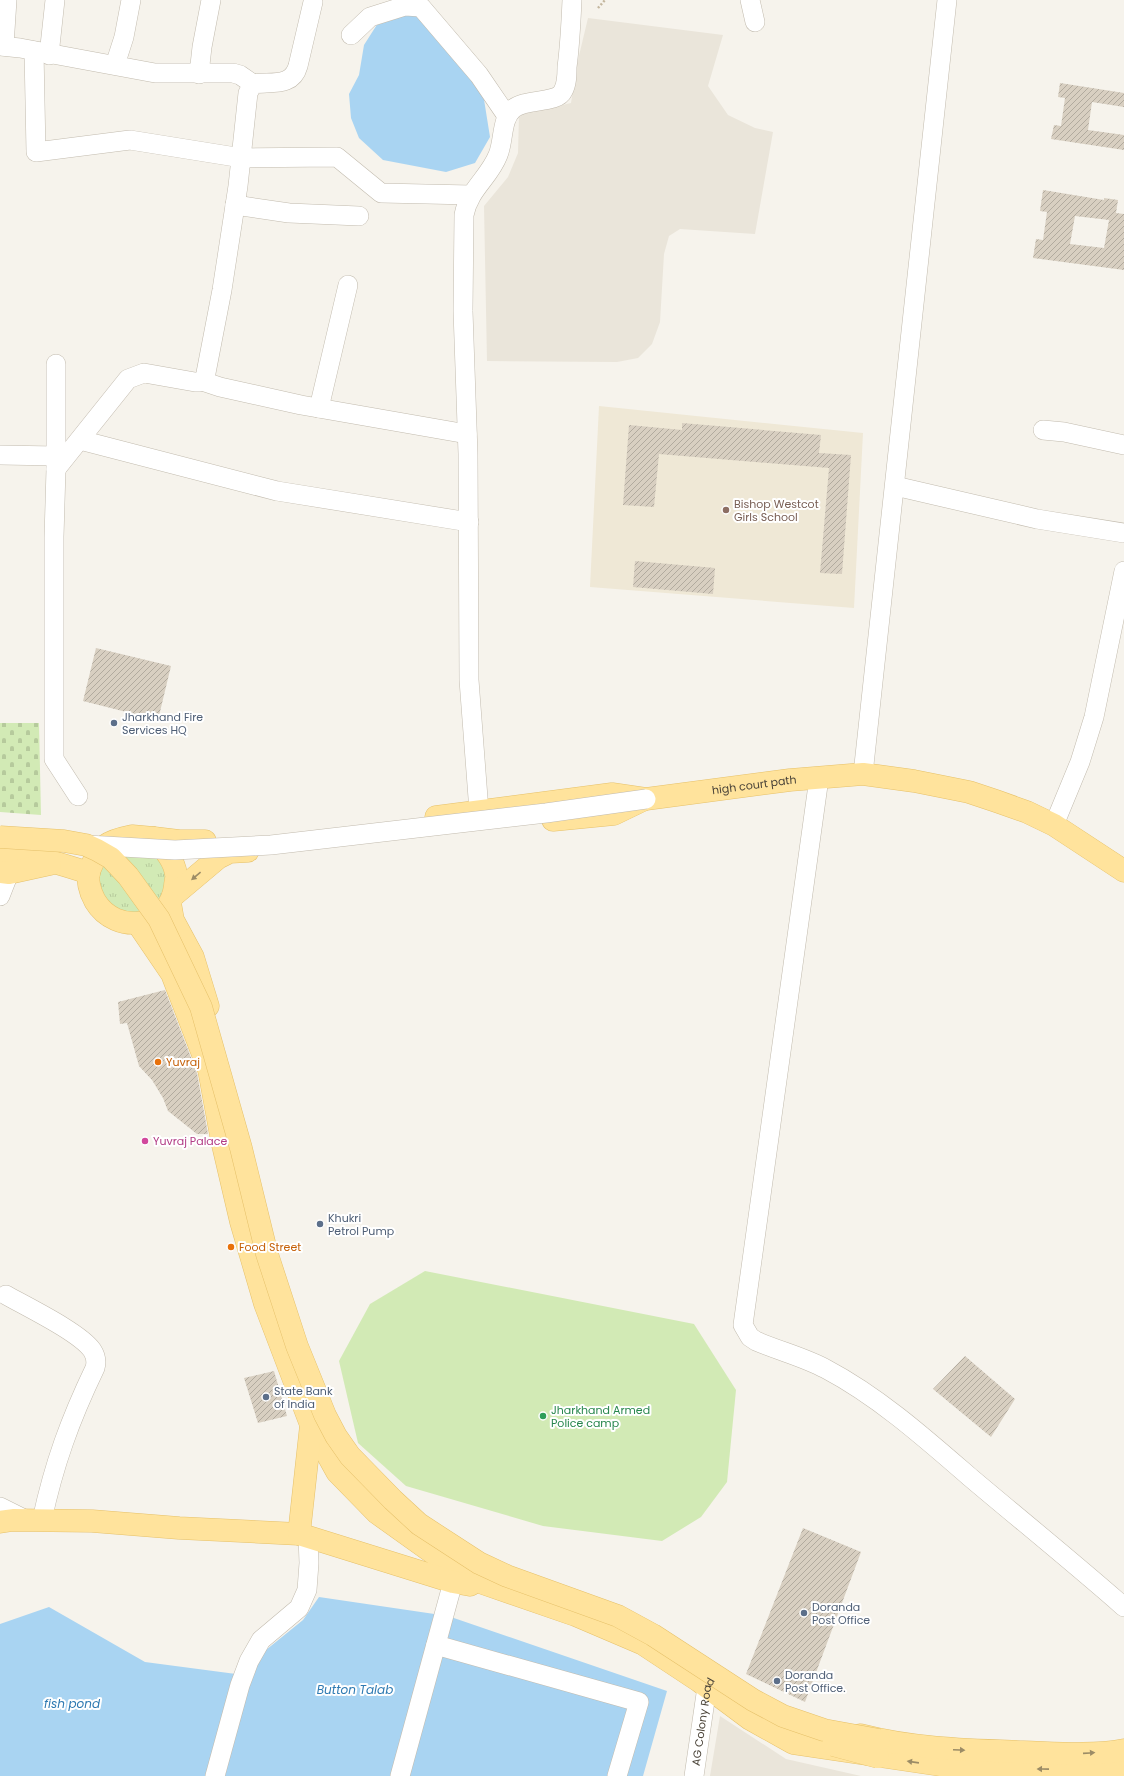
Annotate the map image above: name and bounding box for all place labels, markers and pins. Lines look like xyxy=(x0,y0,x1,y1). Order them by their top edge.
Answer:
place label: Bishop Westcot Girls School xyxy=(734,496,819,525)
marker: Bishop Westcot Girls School xyxy=(721,505,731,515)
place label: Jharkhand Fire Services HQ xyxy=(122,709,203,738)
marker: Jharkhand Fire Services HQ xyxy=(109,718,119,728)
place label: Yuvraj xyxy=(166,1054,200,1070)
marker: Yuvraj xyxy=(153,1057,163,1067)
place label: Yuvraj Palace xyxy=(153,1133,227,1149)
marker: Yuvraj Palace xyxy=(140,1136,150,1146)
place label: Khukri Petrol Pump xyxy=(328,1210,394,1239)
marker: Khukri Petrol Pump xyxy=(315,1219,325,1229)
place label: Food Street xyxy=(239,1239,301,1255)
marker: Food Street xyxy=(226,1242,236,1252)
place label: State Bank of India xyxy=(274,1383,333,1412)
marker: State Bank of India xyxy=(261,1392,271,1402)
place label: Jharkhand Armed Police camp xyxy=(551,1402,650,1431)
marker: Jharkhand Armed Police camp xyxy=(538,1411,548,1421)
place label: Doranda Post Office xyxy=(812,1599,870,1628)
marker: Doranda Post Office xyxy=(799,1608,809,1618)
place label: Doranda Post Office. xyxy=(785,1667,846,1696)
marker: Doranda Post Office. xyxy=(772,1676,782,1686)

